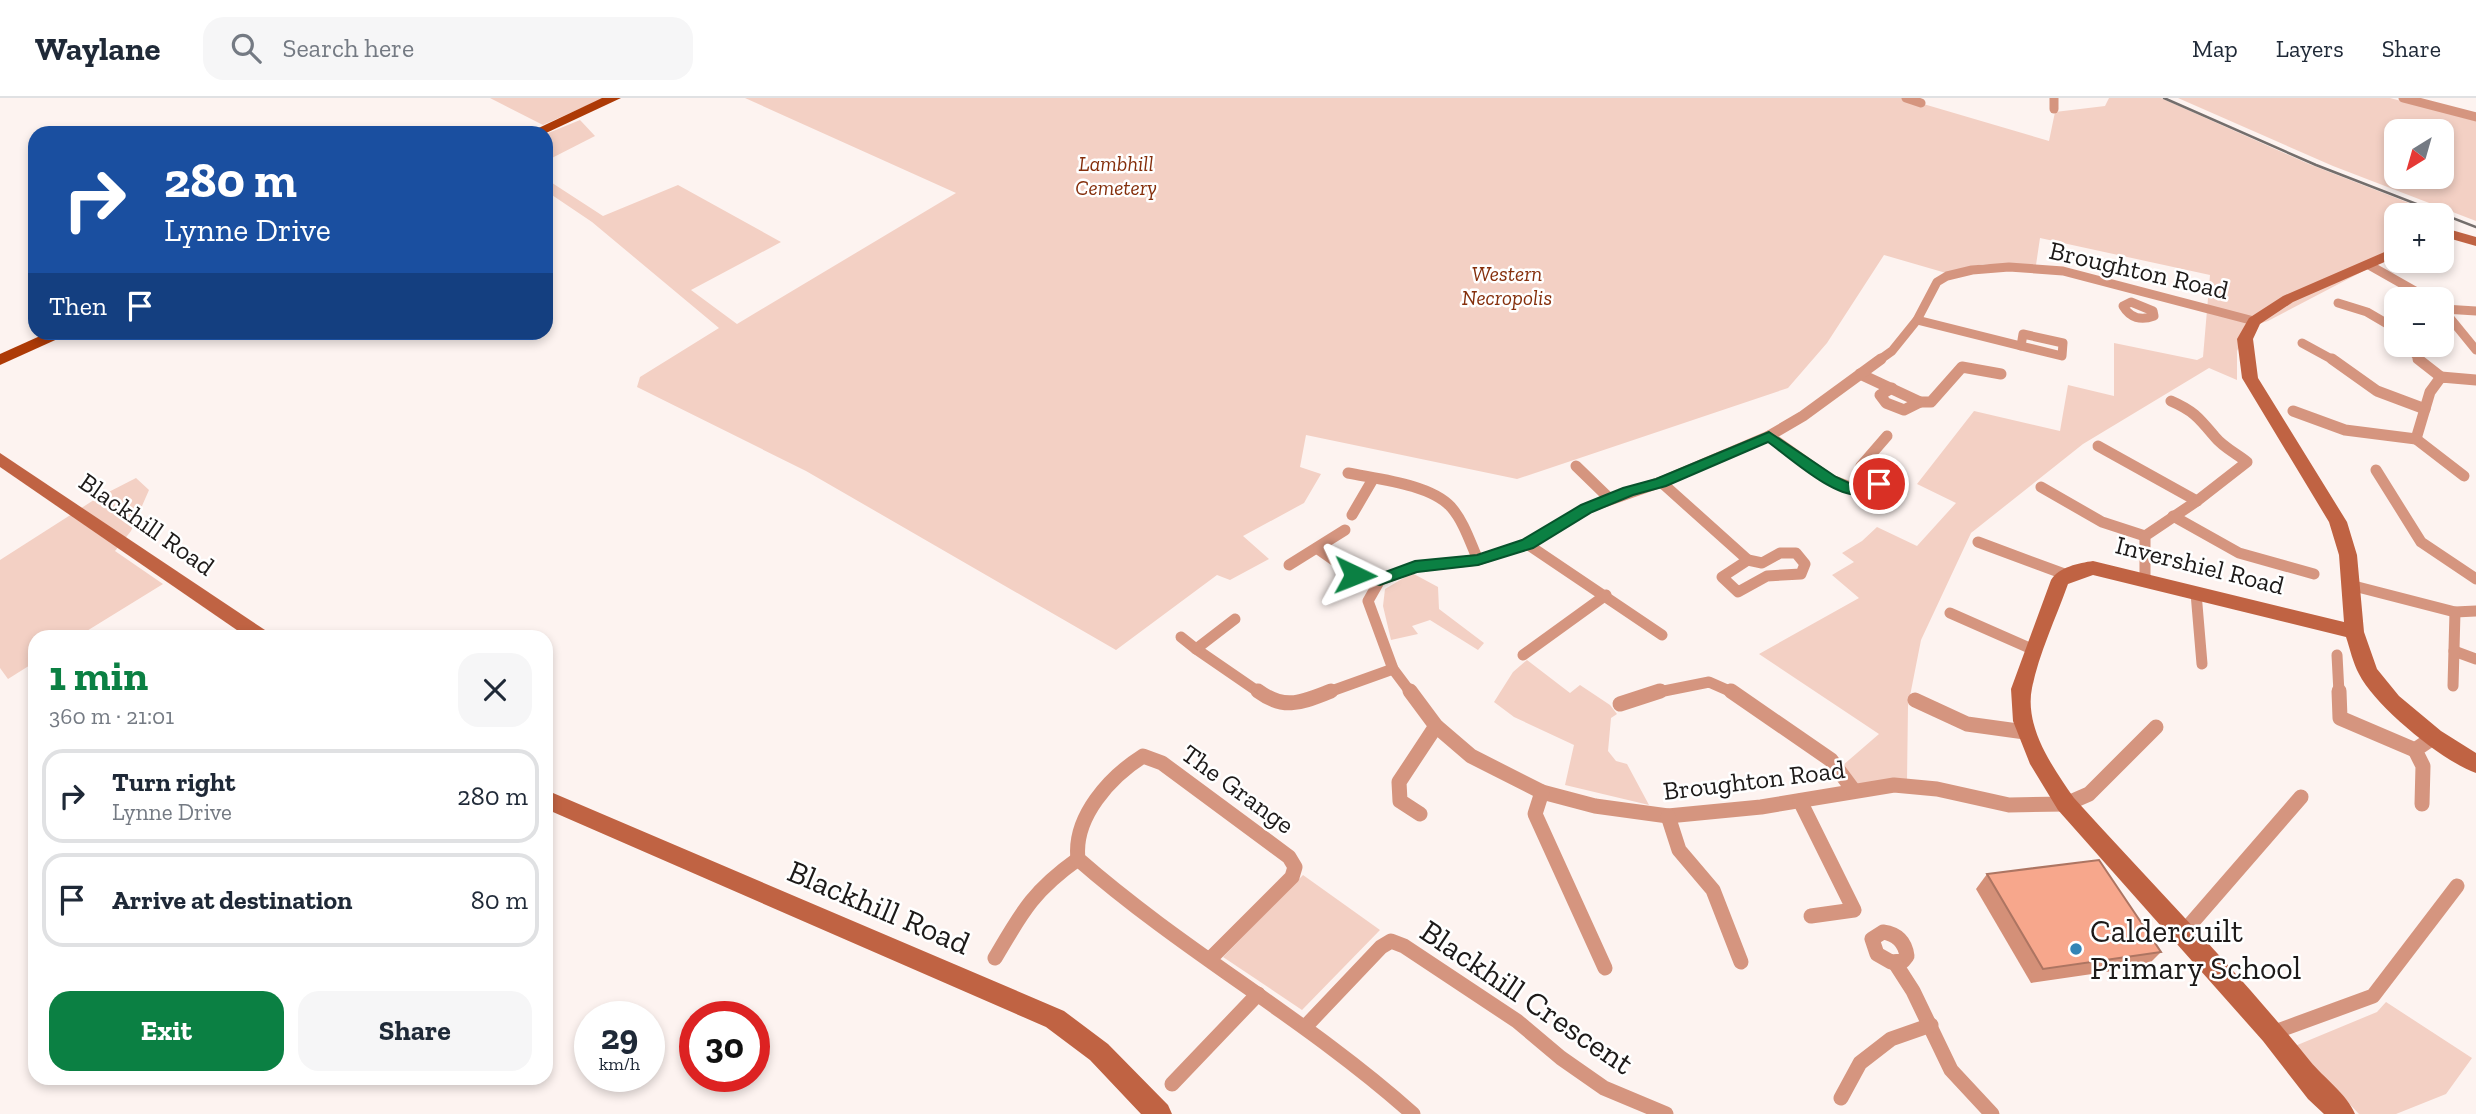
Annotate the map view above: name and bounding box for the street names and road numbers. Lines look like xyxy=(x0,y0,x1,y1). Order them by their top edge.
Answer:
street label: Broughton Road xyxy=(2046,234,2232,306)
street label: Blackhill Road xyxy=(73,466,221,582)
street label: Invershiel Road xyxy=(2112,529,2288,601)
street label: The Grange xyxy=(1175,737,1301,841)
street label: Broughton Road xyxy=(1661,753,1847,807)
street label: Blackhill Road xyxy=(782,852,976,963)
street label: Blackhill Crescent xyxy=(1413,912,1641,1082)

